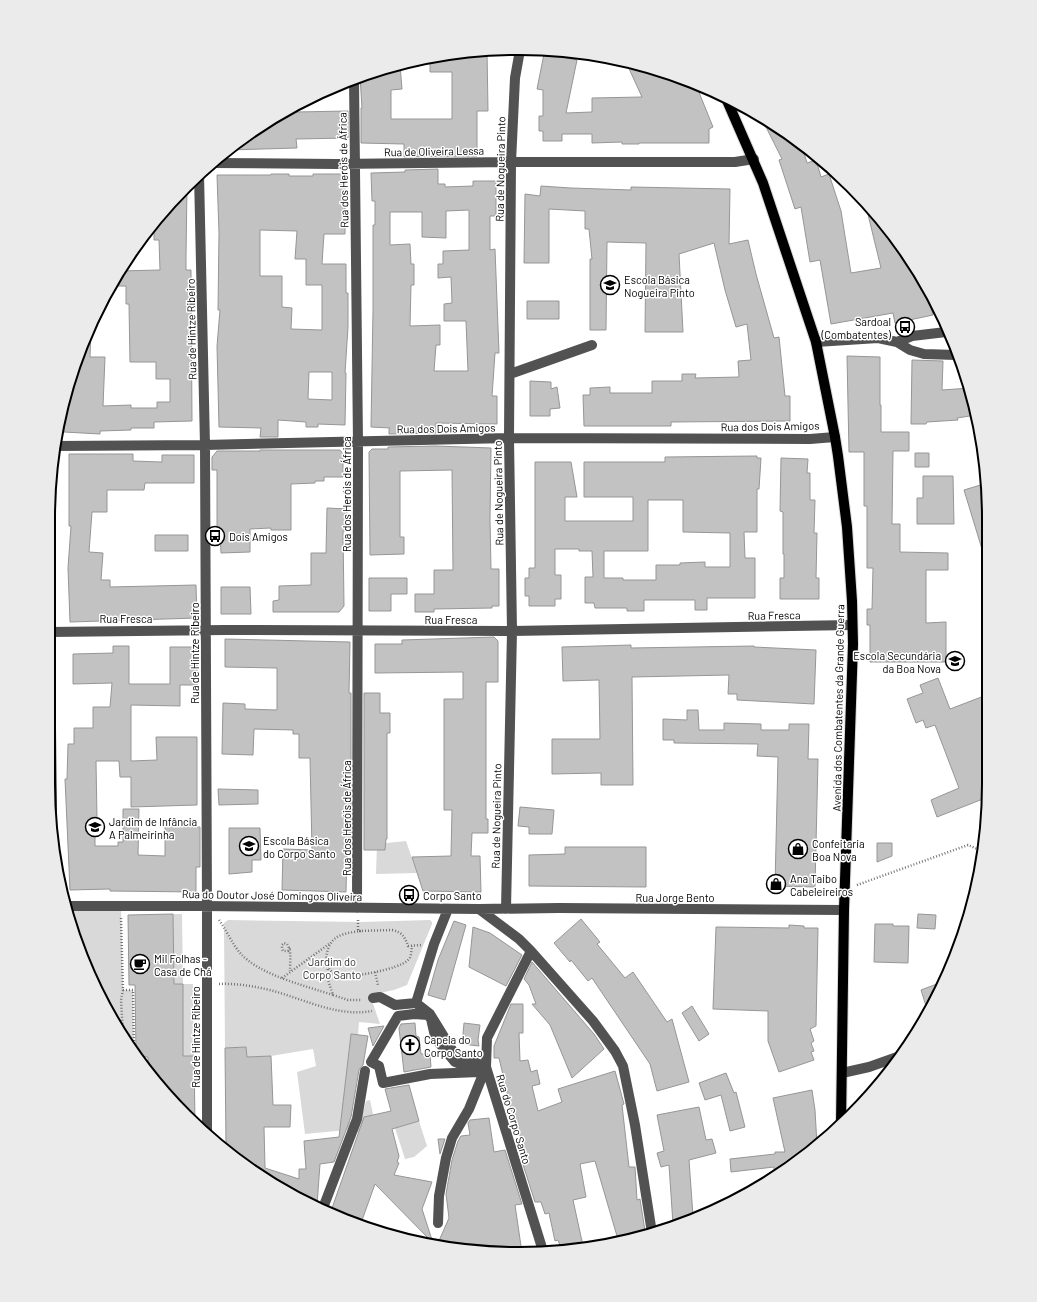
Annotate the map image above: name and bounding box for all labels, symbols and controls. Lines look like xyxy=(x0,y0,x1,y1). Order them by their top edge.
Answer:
street label: Rua dos Heróis de África xyxy=(335,112,351,228)
street label: Rua de Nogueira Pinto xyxy=(493,116,507,222)
street label: Rua de Oliveira Lessa xyxy=(384,144,484,158)
place label: Escola Básica Nogueira Pinto xyxy=(624,273,695,299)
school or university icon: Escola Básica Nogueira Pinto xyxy=(599,274,621,296)
street label: Rua de Hintze Ribeiro xyxy=(184,278,198,380)
place label: Sardoal (Combatentes) xyxy=(820,315,891,341)
bus stop icon: Sardoal (Combatentes) xyxy=(894,316,916,338)
street label: Rua dos Dois Amigos xyxy=(721,419,819,433)
street label: Rua dos Dois Amigos xyxy=(397,421,495,435)
street label: Rua dos Heróis de África xyxy=(340,436,353,552)
street label: Rua de Nogueira Pinto xyxy=(491,440,505,546)
bus stop icon: Dois Amigos xyxy=(204,525,226,547)
place label: Dois Amigos xyxy=(229,530,288,543)
street label: Rua de Hintze Ribeiro xyxy=(188,602,201,704)
street label: Avenida dos Combatentes da Grande Guerra xyxy=(830,604,846,812)
street label: Rua Fresca xyxy=(747,608,801,622)
street label: Rua Fresca xyxy=(100,612,152,625)
street label: Rua Fresca xyxy=(425,613,477,626)
place label: Escola Secundária da Boa Nova xyxy=(853,649,941,675)
school or university icon: Escola Secundária da Boa Nova xyxy=(944,650,966,672)
street label: Rua dos Heróis de África xyxy=(340,760,353,876)
street label: Rua de Nogueira Pinto xyxy=(489,763,503,869)
place label: Jardim de Infância A Palmeirinha xyxy=(109,815,197,841)
school or university icon: Jardim de Infância A Palmeirinha xyxy=(84,816,106,838)
place label: Escola Básica do Corpo Santo xyxy=(263,834,336,860)
school or university icon: Escola Básica do Corpo Santo xyxy=(238,835,260,857)
place label: Confeitaria Boa Nova xyxy=(812,837,865,863)
shop icon: Confeitaria Boa Nova xyxy=(787,838,809,860)
place label: Ana Taibo Cabeleireiros xyxy=(790,872,853,898)
shop icon: Ana Taibo Cabeleireiros xyxy=(765,873,787,895)
bus stop icon: Corpo Santo xyxy=(398,884,420,906)
street label: Rua do Doutor José Domingos Oliveira xyxy=(182,887,362,903)
place label: Corpo Santo xyxy=(423,889,482,902)
street label: Rua Jorge Bento xyxy=(635,891,715,904)
place label: Mil Folhas - Casa de Chá xyxy=(154,952,212,978)
cafe icon: Mil Folhas - Casa de Chá xyxy=(129,953,151,975)
park label: Jardim do Corpo Santo xyxy=(303,955,361,981)
street label: Rua de Hintze Ribeiro xyxy=(189,986,202,1088)
place label: Capela do Corpo Santo xyxy=(424,1033,483,1059)
church icon: Capela do Corpo Santo xyxy=(399,1034,421,1056)
street label: Rua do Corpo Santo xyxy=(494,1072,534,1166)

